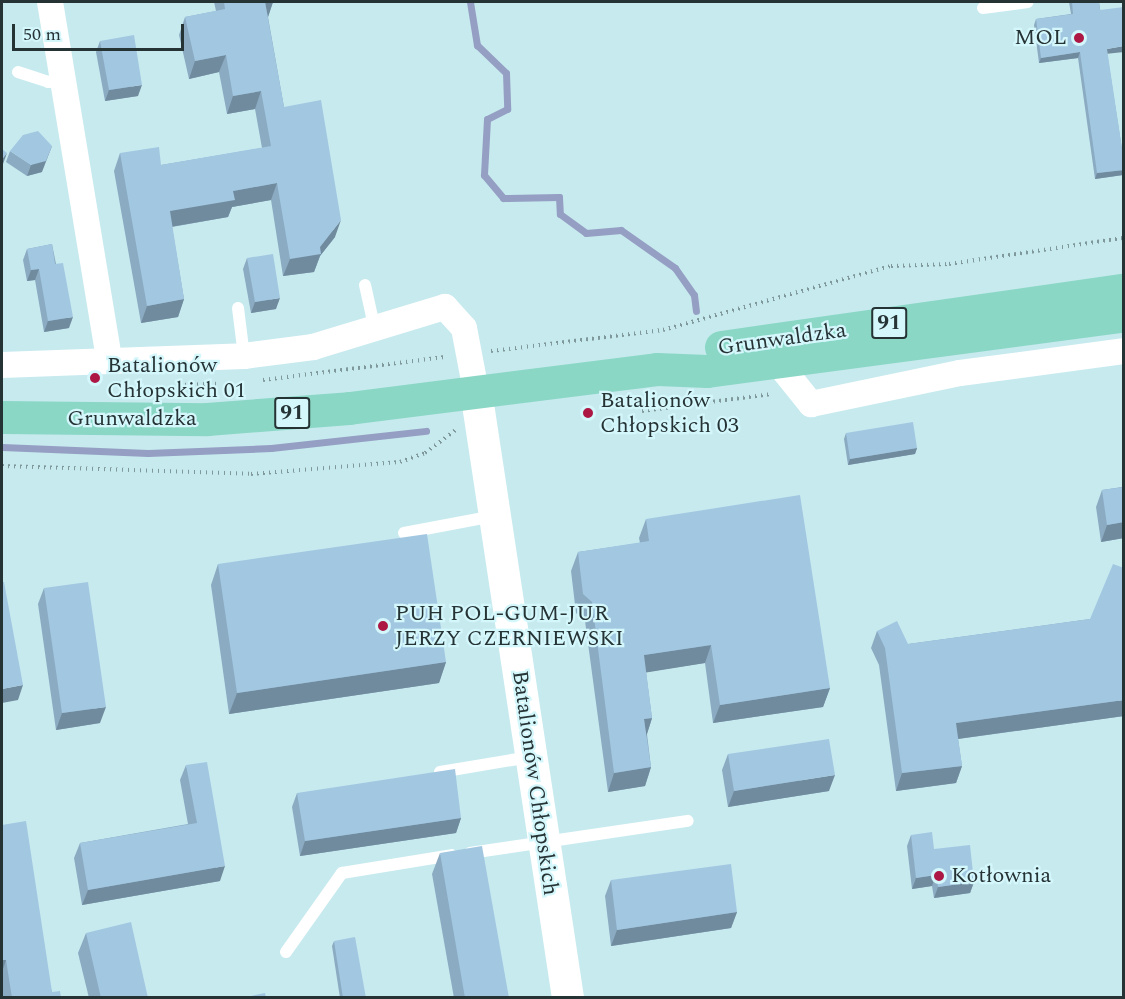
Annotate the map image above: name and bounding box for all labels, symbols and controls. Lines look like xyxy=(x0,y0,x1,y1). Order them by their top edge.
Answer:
scale bar xyxy=(15,12,188,50)
text: 50 m xyxy=(23,21,61,48)
place label: MOL xyxy=(1014,25,1067,51)
marker: MOL xyxy=(1072,31,1086,45)
road number: 91 xyxy=(871,305,907,341)
street label: Grunwaldzka xyxy=(716,317,848,361)
place label: Batalionów Chłopskich 01 xyxy=(107,352,246,404)
marker: Batalionów Chłopskich 01 xyxy=(88,371,102,385)
place label: Batalionów Chłopskich 03 xyxy=(600,387,739,439)
road number: 91 xyxy=(274,395,310,431)
street label: Grunwaldzka xyxy=(67,406,197,432)
marker: Batalionów Chłopskich 03 xyxy=(581,406,595,420)
place label: PUH POL-GUM-JUR JERZY CZERNIEWSKI xyxy=(395,600,624,652)
marker: PUH POL-GUM-JUR JERZY CZERNIEWSKI xyxy=(376,619,390,633)
street label: Batalionów Chłopskich xyxy=(506,669,564,897)
place label: Kotłownia xyxy=(951,863,1051,889)
marker: Kotłownia xyxy=(932,869,946,883)

